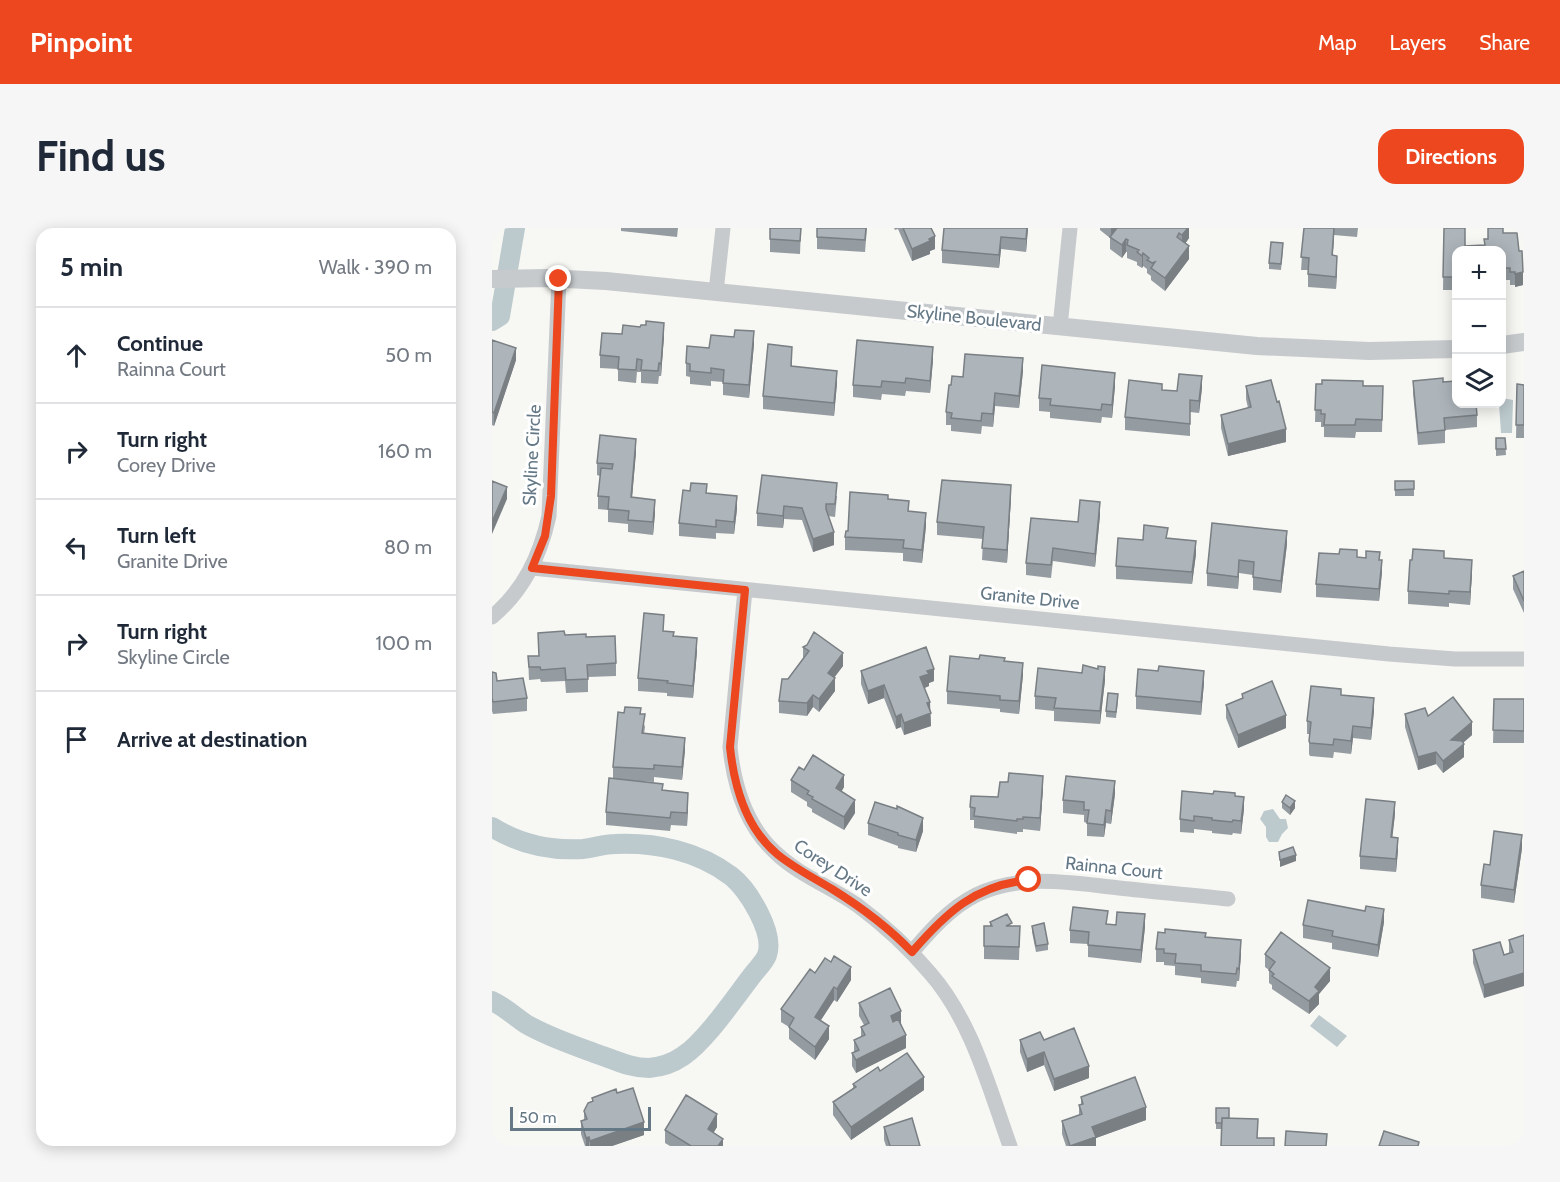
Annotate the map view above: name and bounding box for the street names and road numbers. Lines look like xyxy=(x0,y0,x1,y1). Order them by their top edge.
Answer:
street label: Skyline Boulevard xyxy=(906,300,1042,336)
street label: Skyline Circle xyxy=(518,404,546,506)
street label: Granite Drive xyxy=(979,582,1081,614)
street label: Corey Drive xyxy=(790,835,876,901)
street label: Rainna Court xyxy=(1064,852,1164,884)

